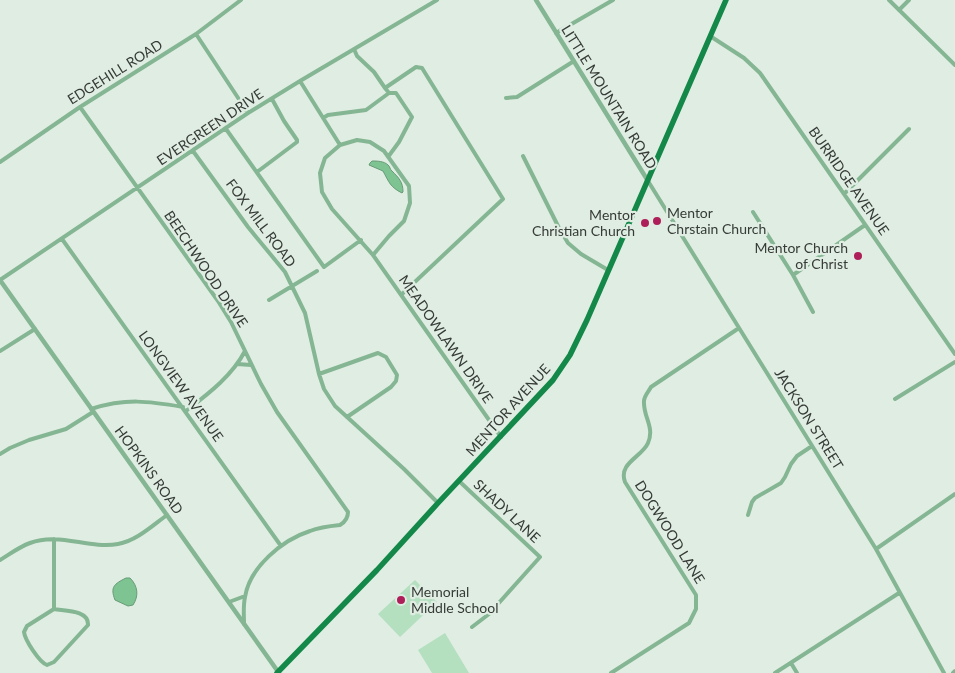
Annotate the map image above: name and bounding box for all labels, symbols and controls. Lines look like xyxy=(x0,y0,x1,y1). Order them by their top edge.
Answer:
street label: LITTLE MOUNTAIN ROAD xyxy=(558,22,661,172)
street label: EDGEHILL ROAD xyxy=(64,36,165,108)
street label: EVERGREEN DRIVE xyxy=(153,85,266,168)
street label: BURRIDGE AVENUE xyxy=(806,123,893,238)
street label: FOX MILL ROAD xyxy=(223,175,300,270)
place label: Mentor Chrstain Church xyxy=(667,204,766,237)
place label: Mentor Christian Church xyxy=(532,206,635,239)
street label: BEECHWOOD DRIVE xyxy=(161,207,252,330)
marker: Mentor Chrstain Church xyxy=(651,215,663,227)
marker: Mentor Christian Church xyxy=(639,217,651,229)
place label: Mentor Church of Christ xyxy=(755,239,848,272)
marker: Mentor Church of Christ xyxy=(852,250,864,262)
street label: MEADOWLAWN DRIVE xyxy=(396,271,497,406)
street label: LONGVIEW AVENUE xyxy=(135,327,227,444)
street label: MENTOR AVENUE xyxy=(462,360,553,459)
street label: JACKSON STREET xyxy=(772,365,848,473)
street label: HOPKINS ROAD xyxy=(112,422,187,517)
street label: SHADY LANE xyxy=(470,475,544,546)
street label: DOGWOOD LANE xyxy=(632,477,709,586)
place label: Memorial Middle School xyxy=(411,583,498,616)
marker: Memorial Middle School xyxy=(395,594,407,606)

